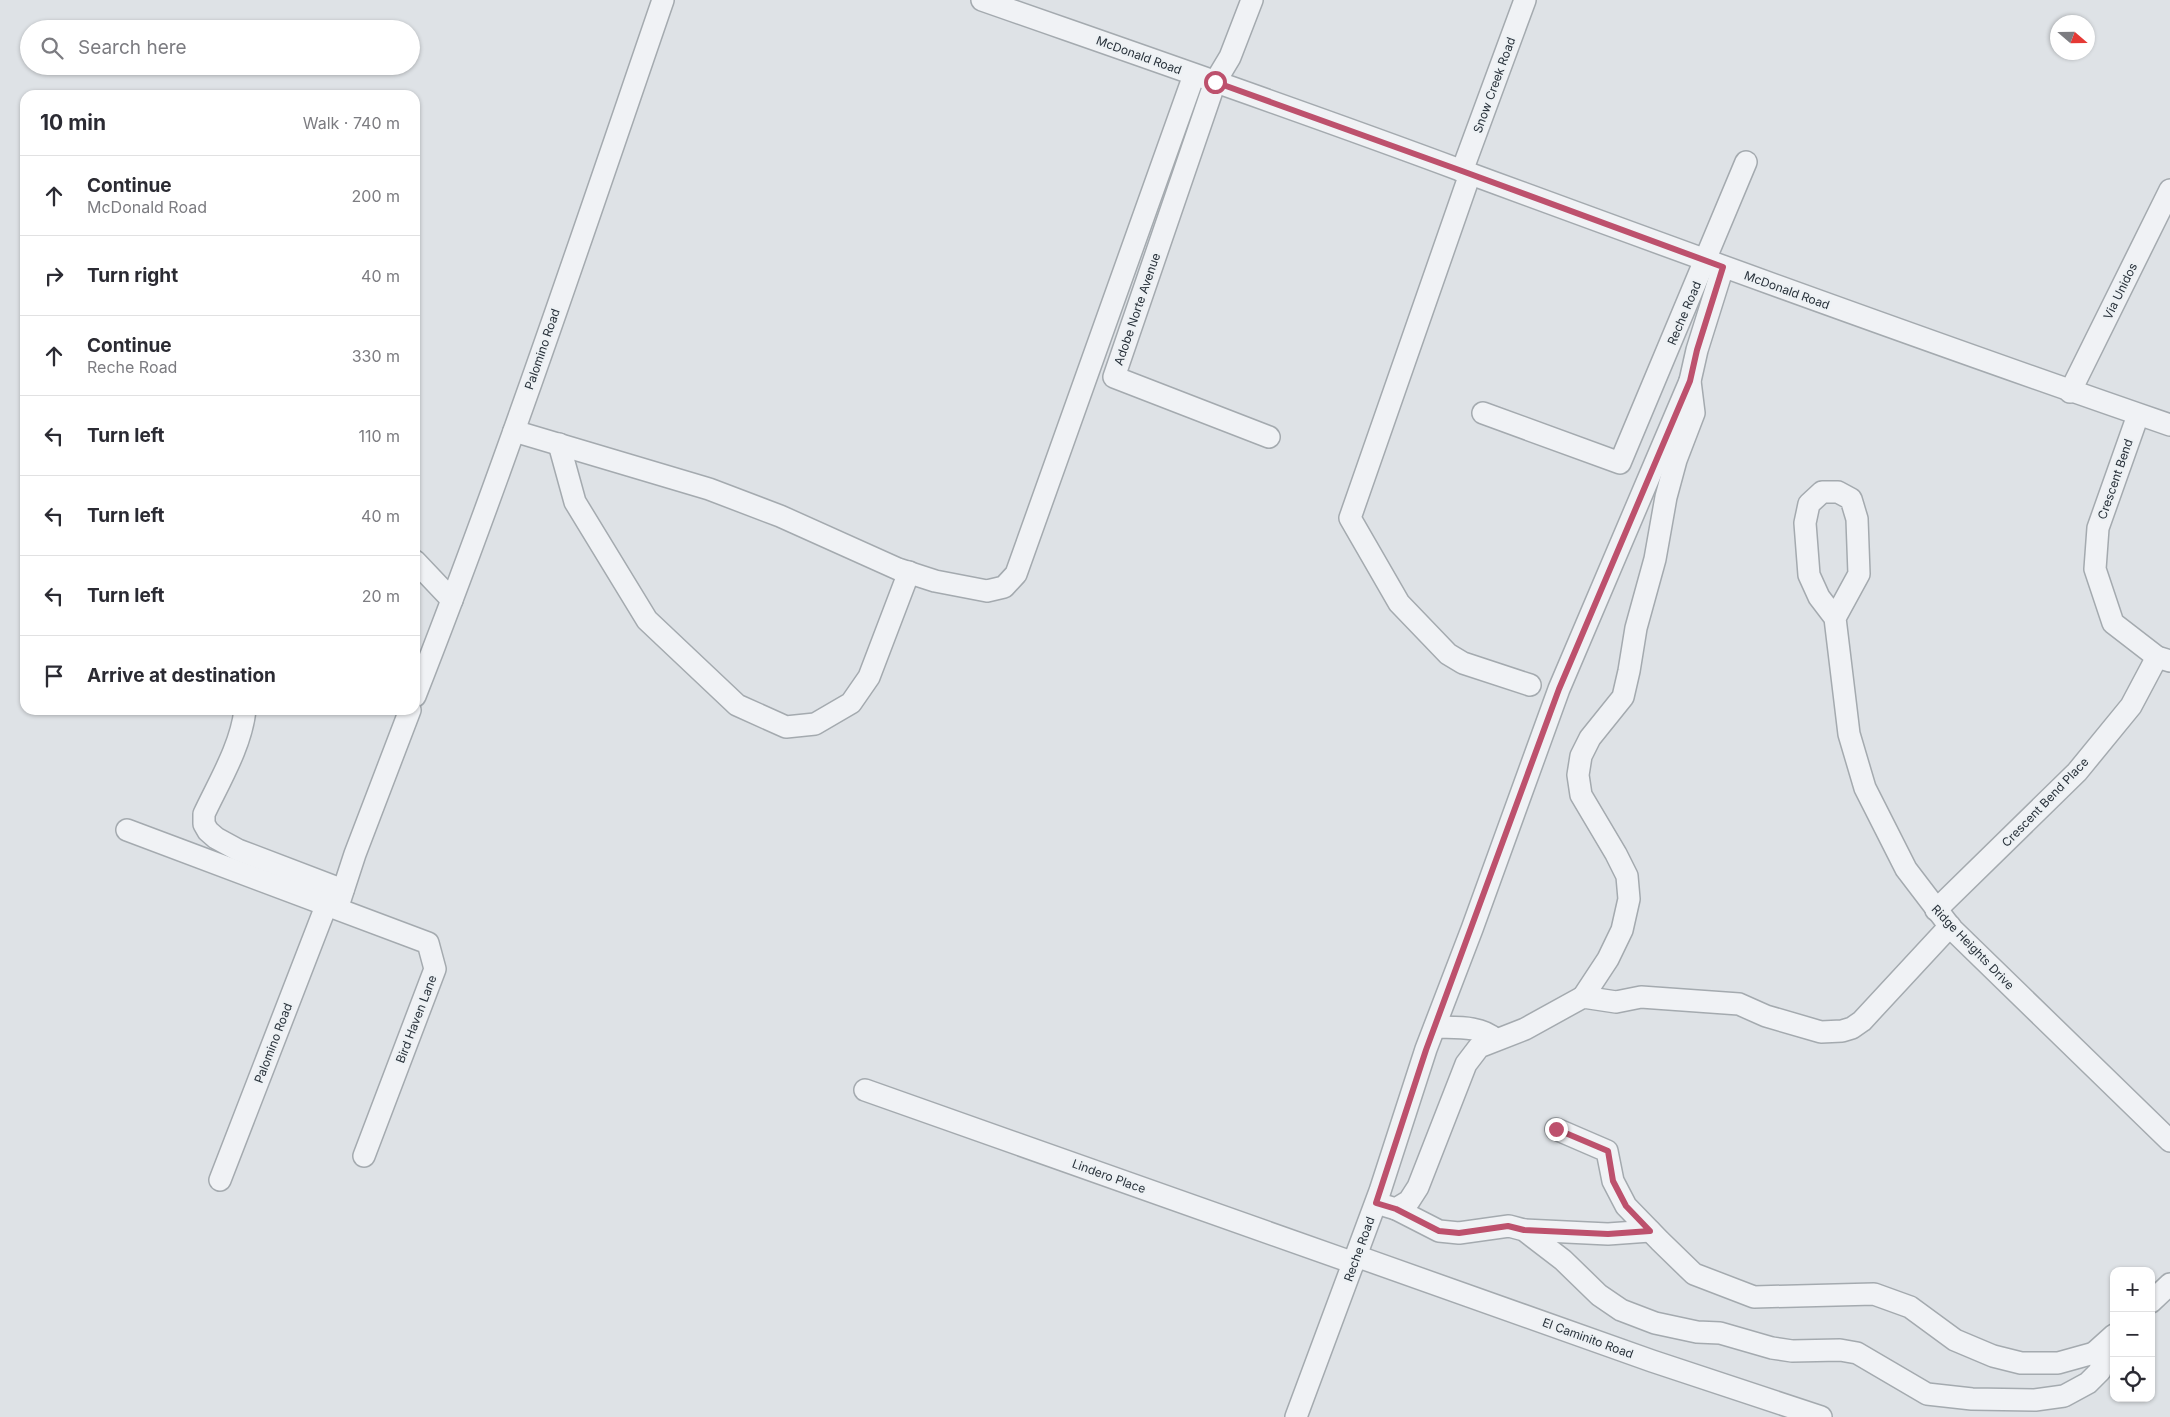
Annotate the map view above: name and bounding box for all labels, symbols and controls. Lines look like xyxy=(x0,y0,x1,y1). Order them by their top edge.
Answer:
north arrow xyxy=(2050,15,2095,60)
search box xyxy=(20,20,420,75)
street label: McDonald Road xyxy=(1094,33,1184,77)
icon: search xyxy=(38,34,66,62)
street label: Snow Creek Road xyxy=(1470,35,1518,135)
text: Search here xyxy=(78,36,187,59)
route start xyxy=(1204,71,1227,94)
text: 10 min xyxy=(40,110,106,135)
text: Walk · 740 m xyxy=(303,113,400,133)
text: Continue xyxy=(87,174,172,197)
icon: ahead xyxy=(40,182,68,210)
text: 200 m xyxy=(352,186,400,206)
text: McDonald Road xyxy=(87,197,207,217)
street label: Adobe Norte Avenue xyxy=(1111,251,1163,367)
street label: Via Unidos xyxy=(2100,260,2140,322)
icon: right xyxy=(40,262,68,290)
text: Turn right xyxy=(87,264,178,287)
text: 40 m xyxy=(361,266,400,286)
street label: McDonald Road xyxy=(1742,268,1832,312)
street label: Reche Road xyxy=(1664,279,1704,347)
street label: Palomino Road xyxy=(521,307,563,391)
text: Continue xyxy=(87,334,172,357)
icon: ahead xyxy=(40,342,68,370)
text: 330 m xyxy=(352,346,400,366)
text: Reche Road xyxy=(87,357,177,377)
icon: left xyxy=(40,422,68,450)
text: Turn left xyxy=(87,424,165,447)
text: 110 m xyxy=(358,426,400,446)
street label: Crescent Bend xyxy=(2094,437,2136,521)
icon: left xyxy=(40,502,68,530)
text: Turn left xyxy=(87,504,165,527)
text: 40 m xyxy=(361,506,400,526)
icon: left xyxy=(40,582,68,610)
text: Turn left xyxy=(87,584,165,607)
text: 20 m xyxy=(362,586,400,606)
icon: arrive xyxy=(40,662,68,690)
text: Arrive at destination xyxy=(87,664,276,687)
street label: Crescent Bend Place xyxy=(1998,754,2092,850)
street label: Ridge Heights Drive xyxy=(1929,901,2017,993)
street label: Bird Haven Lane xyxy=(392,973,440,1065)
street label: Palomino Road xyxy=(251,1001,295,1085)
route end xyxy=(1545,1118,1568,1141)
street label: Lindero Place xyxy=(1070,1156,1148,1196)
street label: Reche Road xyxy=(1340,1215,1378,1283)
map controls xyxy=(2110,1267,2155,1402)
button: + xyxy=(2110,1267,2155,1312)
button: − xyxy=(2110,1312,2155,1357)
street label: El Caminito Road xyxy=(1540,1315,1636,1361)
button: locate xyxy=(2110,1357,2155,1402)

